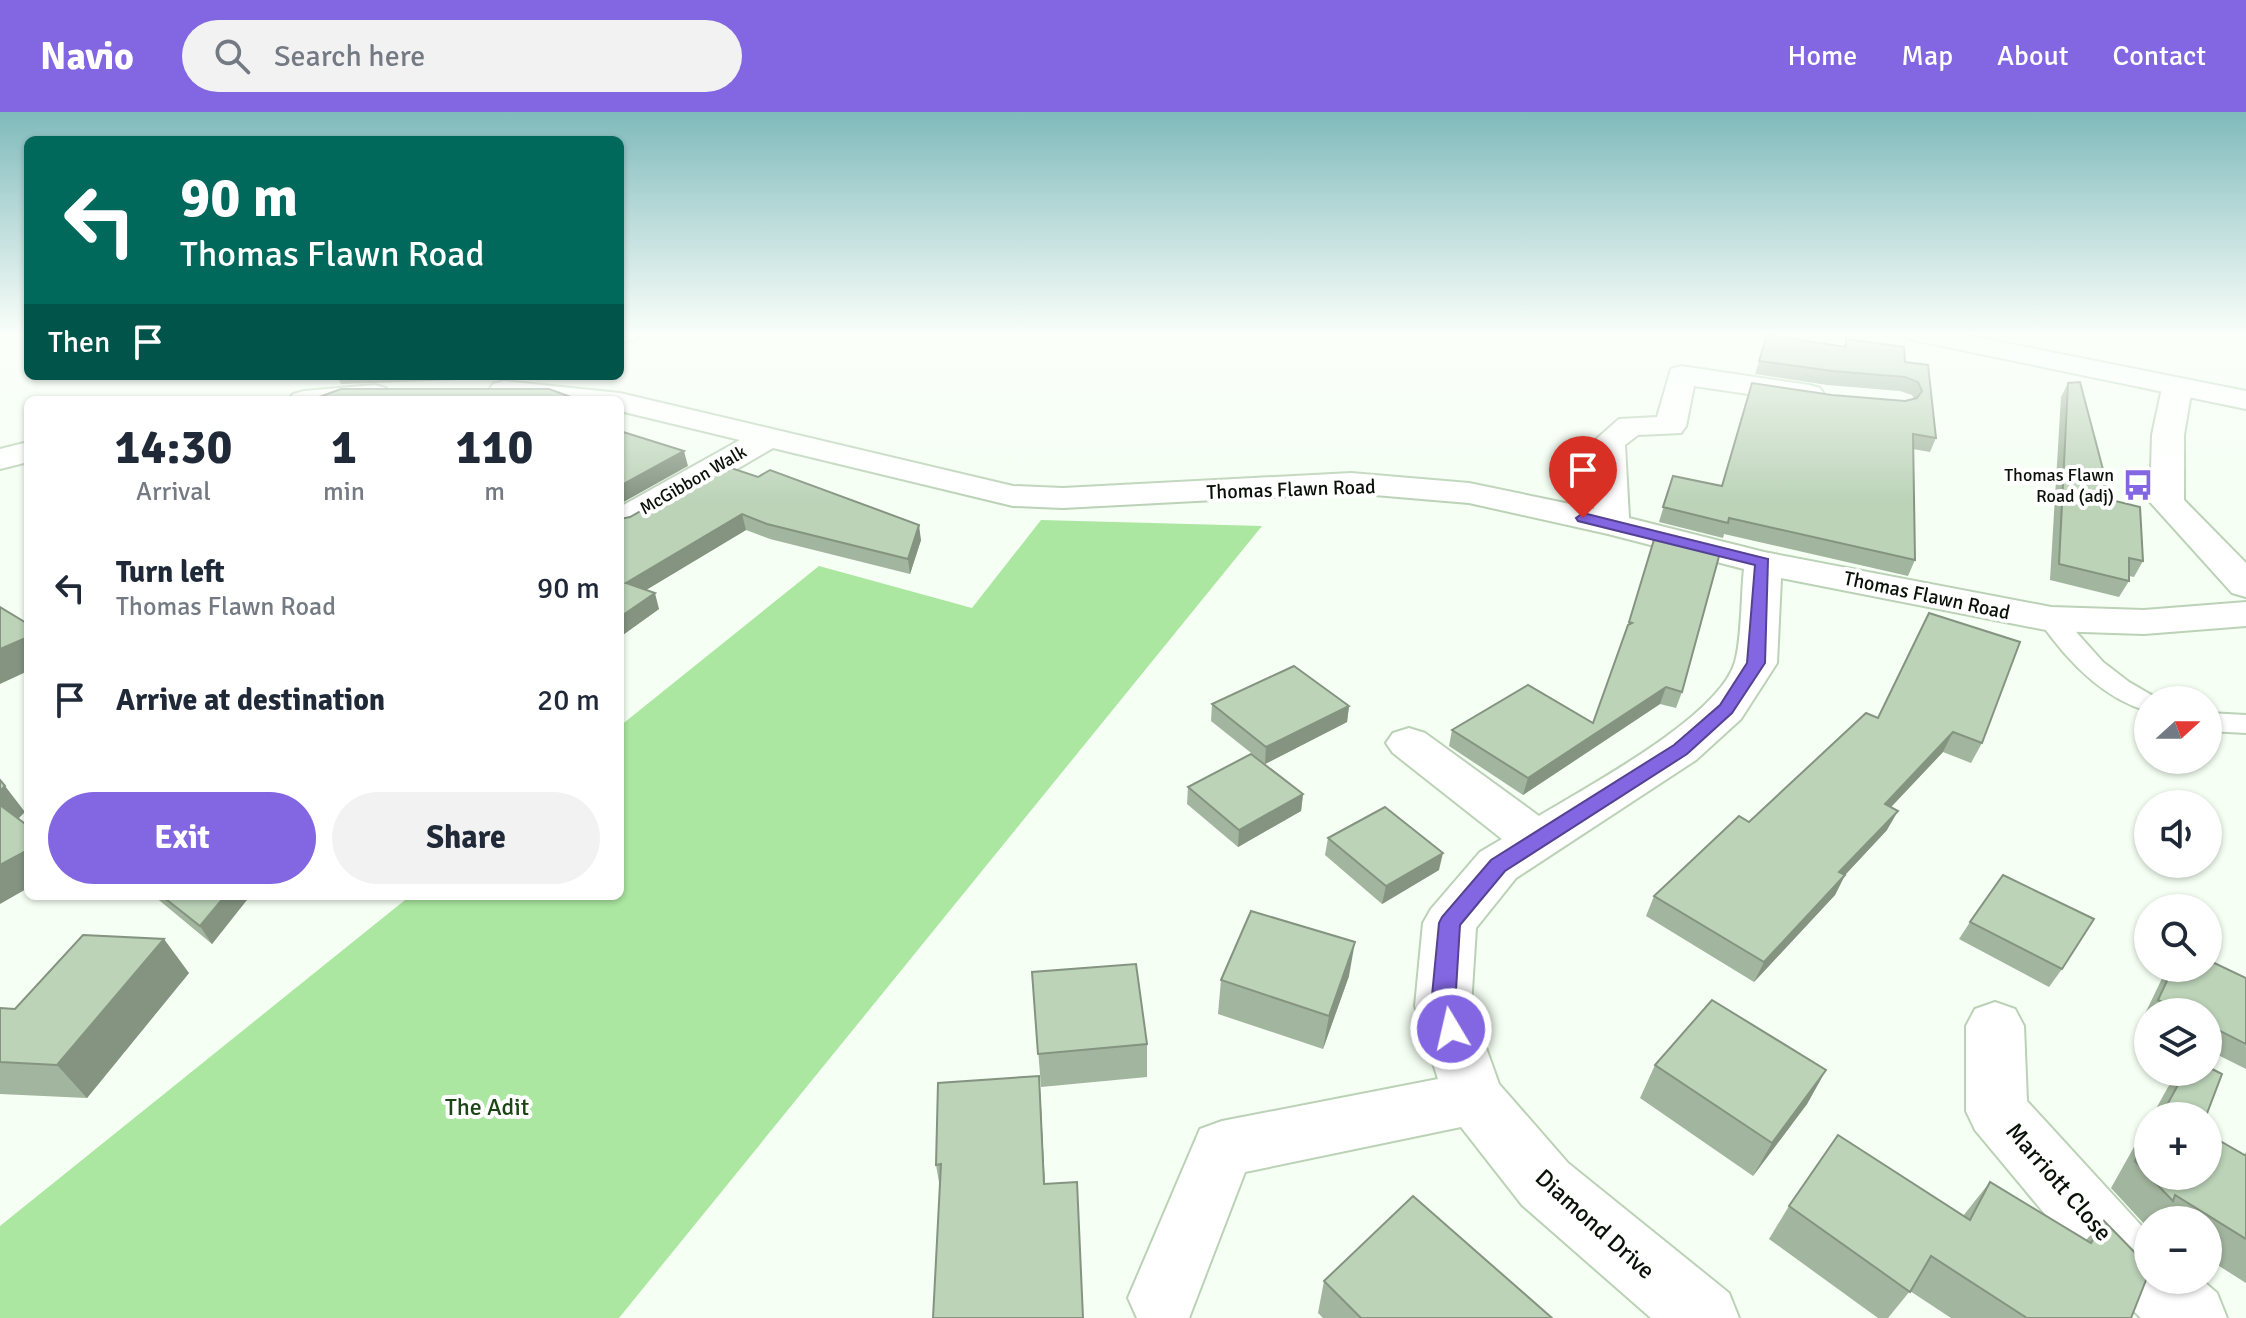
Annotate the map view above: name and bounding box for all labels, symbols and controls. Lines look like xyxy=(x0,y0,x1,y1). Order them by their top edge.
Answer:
search box xyxy=(182,20,742,92)
text: Navio xyxy=(40,33,134,80)
icon: search xyxy=(210,34,254,78)
text: Search here xyxy=(274,38,425,75)
text: Home xyxy=(1788,39,1857,73)
text: Map xyxy=(1901,39,1953,73)
text: About xyxy=(1997,39,2069,73)
text: Contact xyxy=(2113,39,2206,73)
text: 90 m xyxy=(180,163,298,232)
icon: left xyxy=(48,168,152,272)
text: Thomas Flawn Road xyxy=(180,232,485,277)
icon: arrive xyxy=(126,320,170,364)
text: Then xyxy=(48,324,110,361)
text: 14:30 xyxy=(115,418,232,477)
text: 1 xyxy=(331,418,357,477)
text: 110 xyxy=(456,418,533,477)
pin xyxy=(1549,436,1617,518)
street label: McGibbon Walk xyxy=(636,441,750,519)
icon: arrive xyxy=(1561,448,1605,492)
place label: Thomas Flawn Road (adj) xyxy=(2004,464,2114,507)
bus stop icon: Thomas Flawn Road (adj) xyxy=(2121,468,2155,502)
street label: Thomas Flawn Road xyxy=(1206,474,1376,505)
text: Arrival xyxy=(136,476,211,508)
text: min xyxy=(323,476,365,508)
text: m xyxy=(484,476,505,508)
text: Turn left xyxy=(116,554,225,591)
icon: left xyxy=(48,566,92,610)
street label: Thomas Flawn Road xyxy=(1842,566,2012,625)
text: 90 m xyxy=(537,570,600,607)
text: Thomas Flawn Road xyxy=(116,591,336,623)
icon: arrive xyxy=(48,678,92,722)
text: Arrive at destination xyxy=(116,682,385,719)
text: 20 m xyxy=(537,682,600,719)
north arrow xyxy=(2134,686,2222,774)
map controls xyxy=(2134,686,2222,1294)
button: sound xyxy=(2134,790,2222,878)
button: Exit xyxy=(48,792,316,884)
button: Share xyxy=(332,792,600,884)
button: search xyxy=(2134,894,2222,982)
position arrow xyxy=(1409,987,1493,1071)
button: layers xyxy=(2134,998,2222,1086)
park label: The Adit xyxy=(445,1092,529,1122)
button: + xyxy=(2134,1102,2222,1190)
street label: Marriott Close xyxy=(2000,1117,2118,1247)
street label: Diamond Drive xyxy=(1529,1162,1661,1286)
button: − xyxy=(2134,1206,2222,1294)

